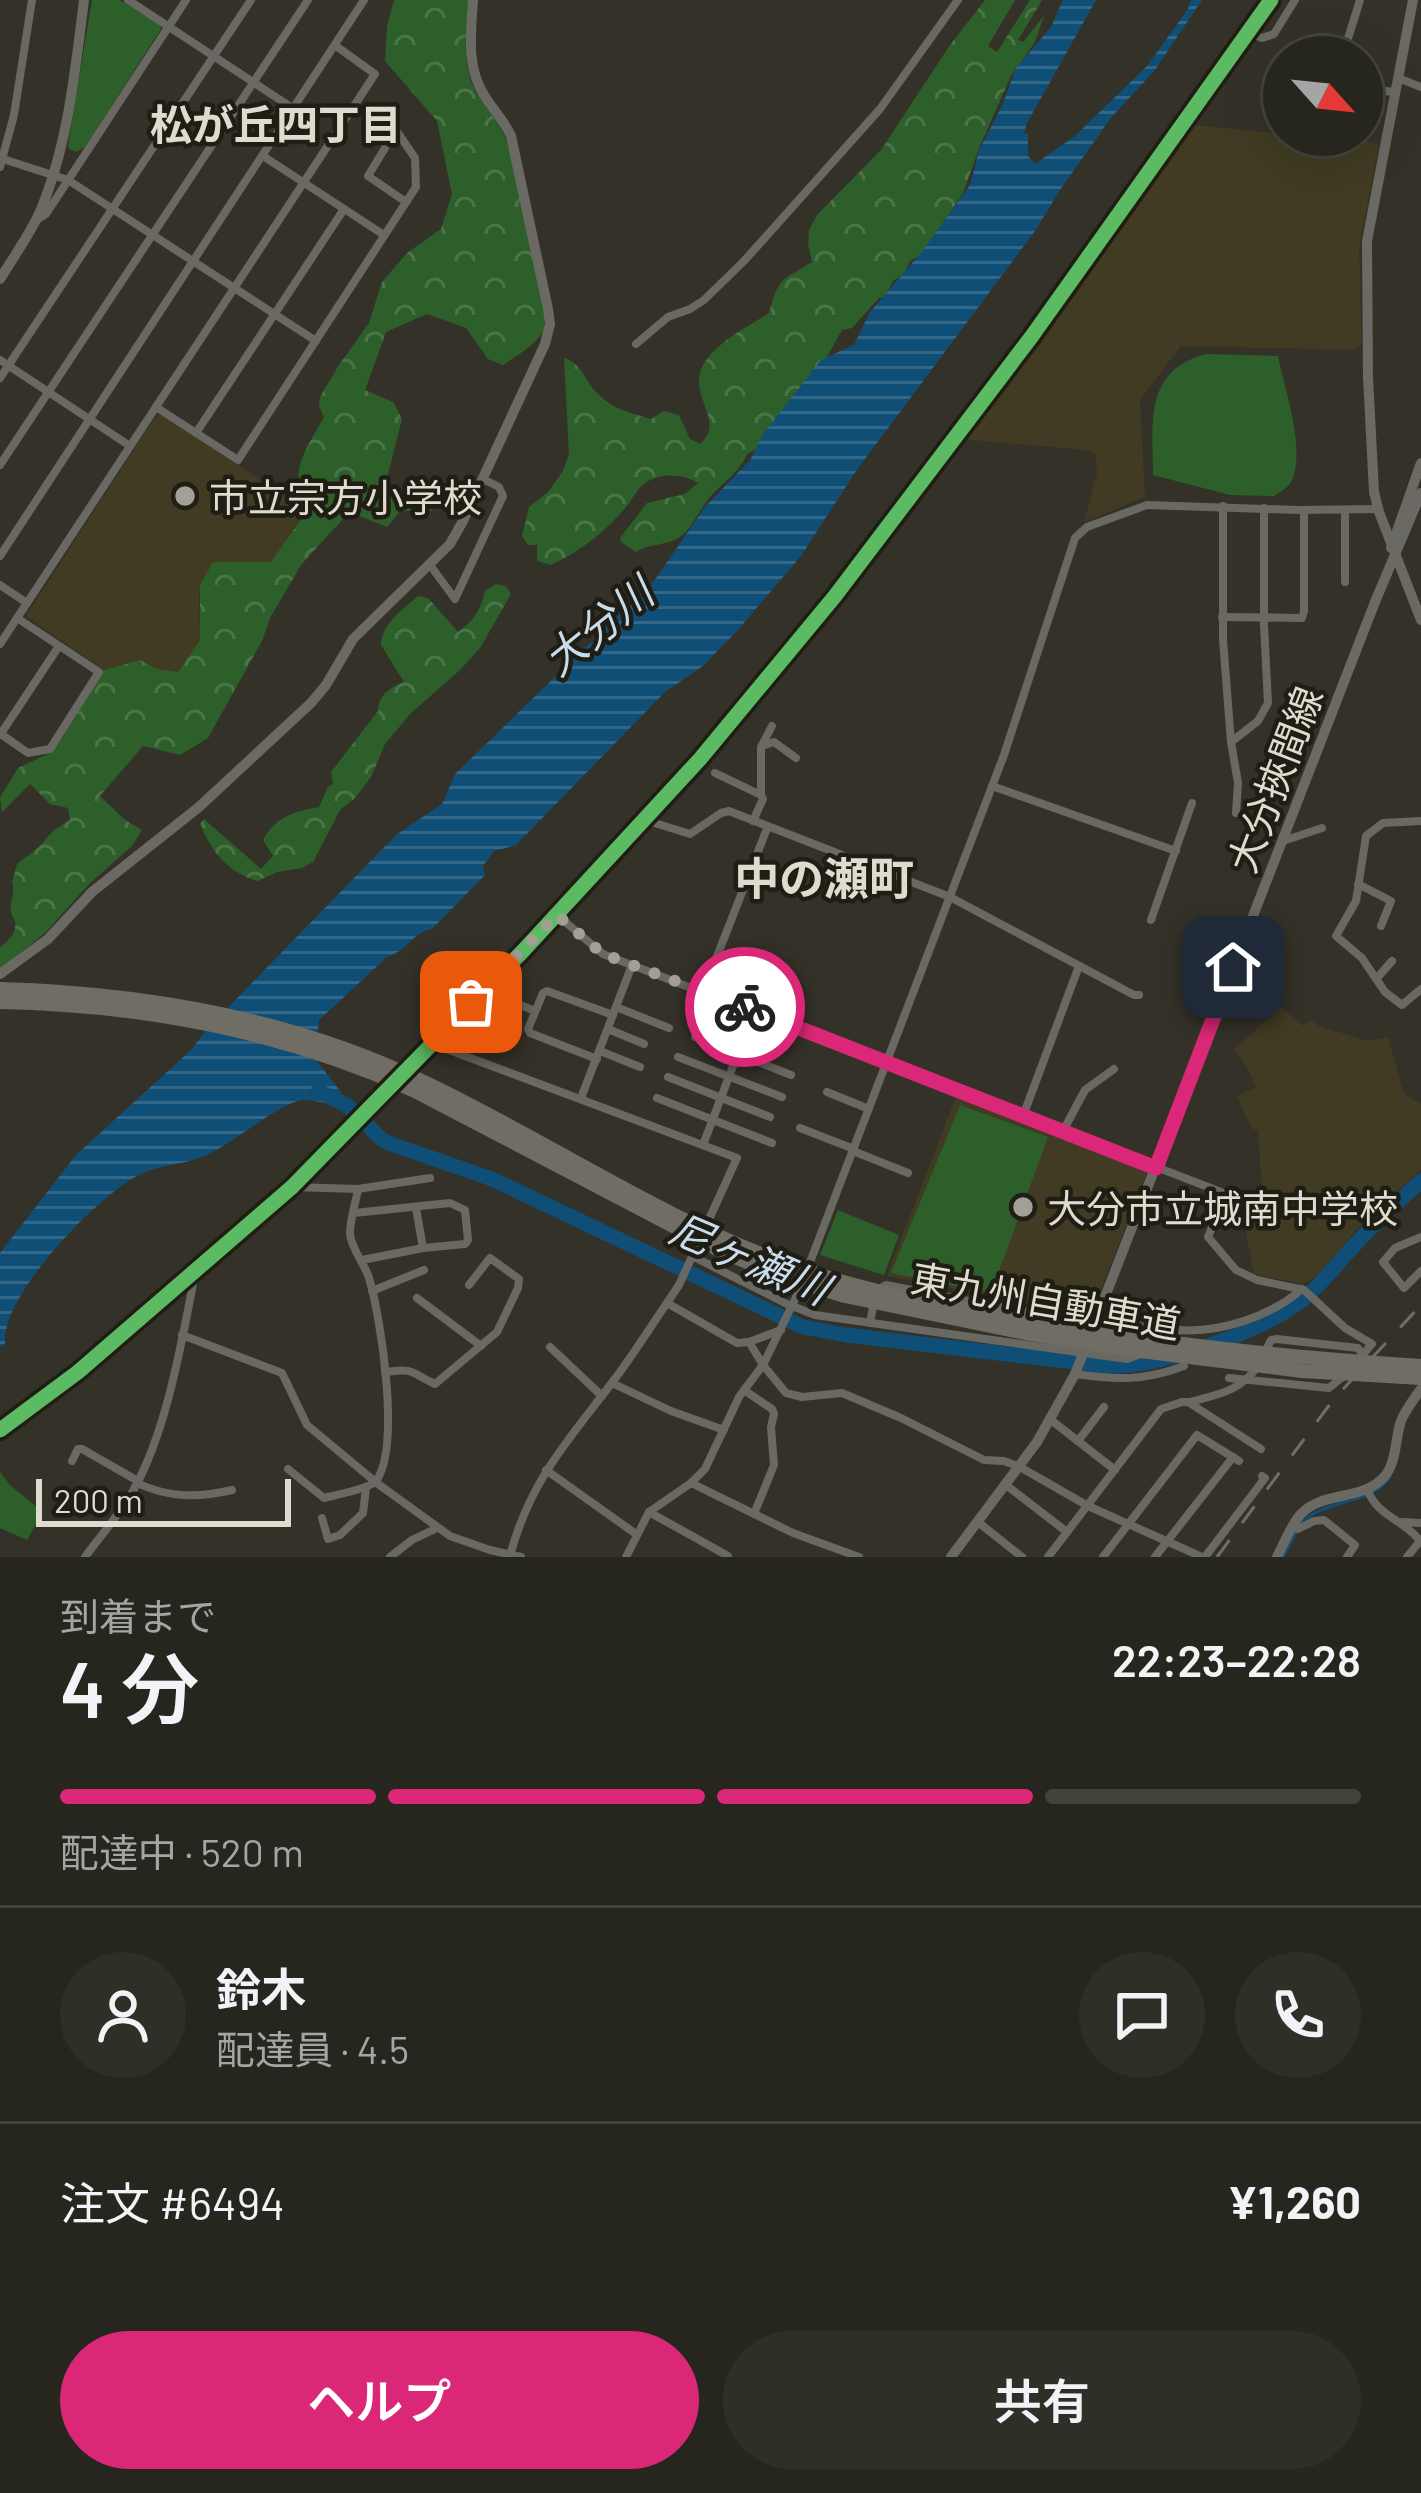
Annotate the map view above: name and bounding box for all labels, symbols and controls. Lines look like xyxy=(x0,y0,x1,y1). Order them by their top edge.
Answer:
north arrow xyxy=(1263,36,1383,156)
map controls xyxy=(1263,36,1383,156)
district label: 松が丘四丁目 xyxy=(150,98,402,148)
place label: 市立宗方小学校 xyxy=(209,473,482,520)
marker: 市立宗方小学校 xyxy=(172,483,198,509)
water label: 大分川 xyxy=(532,563,665,684)
street label: 大分挾間線 xyxy=(1217,680,1331,878)
district label: 中の瀬町 xyxy=(734,850,914,904)
pin xyxy=(1182,916,1284,1018)
icon: home xyxy=(1200,934,1266,1000)
courier xyxy=(685,947,805,1067)
pin xyxy=(420,951,522,1053)
icon: bag xyxy=(438,969,504,1035)
icon: bike xyxy=(712,974,778,1040)
place label: 大分市立城南中学校 xyxy=(1047,1184,1398,1231)
marker: 大分市立城南中学校 xyxy=(1010,1194,1036,1220)
water label: 尼ヶ瀬川 xyxy=(663,1201,841,1314)
street label: 東九州自動車道 xyxy=(907,1253,1185,1347)
scale bar xyxy=(36,1473,291,1526)
text: 200 m xyxy=(54,1480,143,1520)
text: 到着まで xyxy=(60,1592,216,1639)
text: 22:23–22:28 xyxy=(1112,1632,1361,1686)
text: 4 分 xyxy=(60,1640,199,1734)
text: 配達中 · 520 m xyxy=(60,1828,304,1875)
button: person xyxy=(60,1952,186,2078)
button: chat xyxy=(1079,1952,1205,2078)
button: phone xyxy=(1235,1952,1361,2078)
text: 鈴木 xyxy=(216,1961,306,2015)
text: 配達員 · 4.5 xyxy=(216,2025,409,2072)
text: ¥1,260 xyxy=(1227,2174,1361,2228)
text: 注文 #6494 xyxy=(60,2175,285,2229)
button: ヘルプ xyxy=(60,2331,699,2469)
button: 共有 xyxy=(723,2331,1361,2469)

